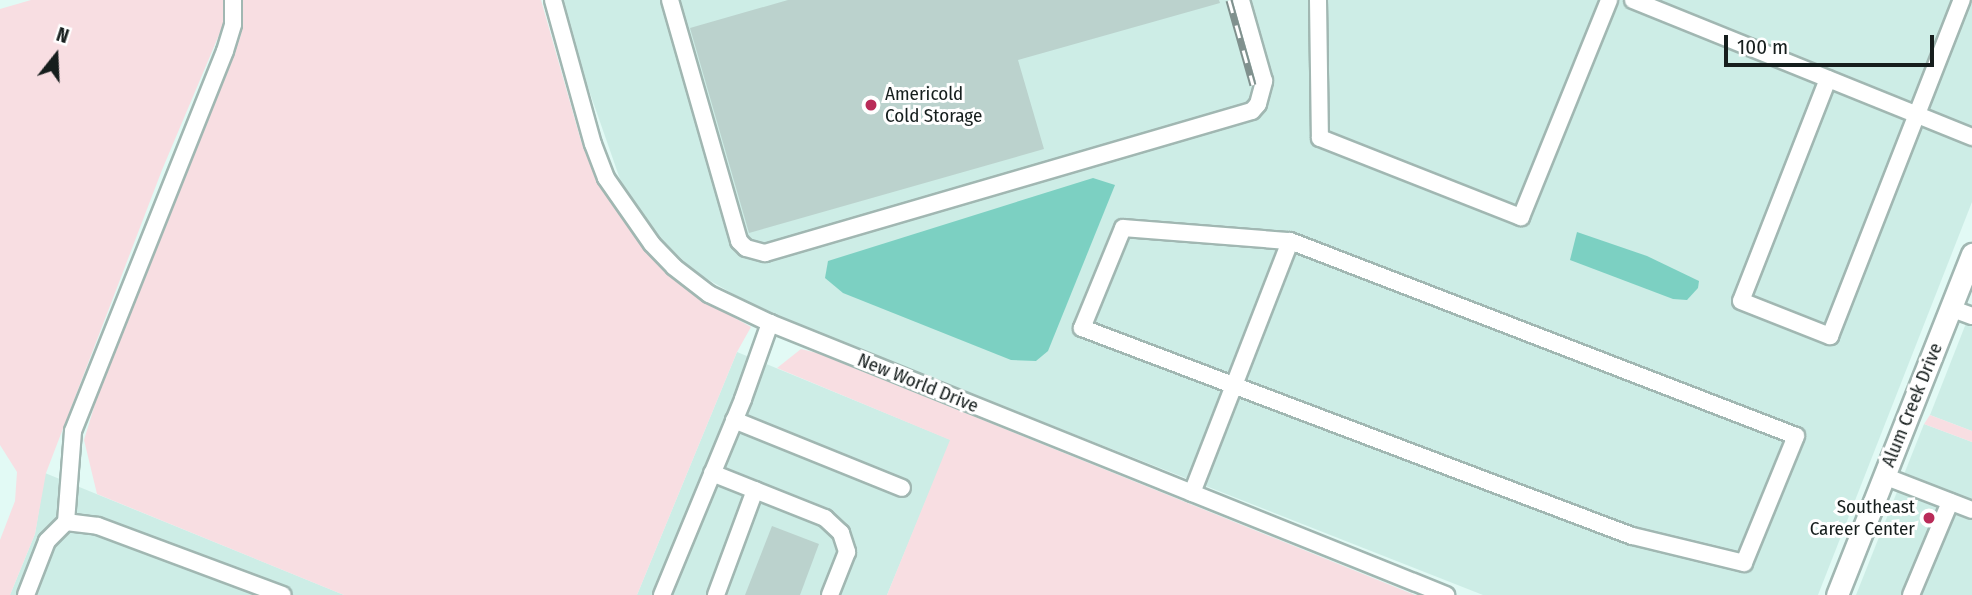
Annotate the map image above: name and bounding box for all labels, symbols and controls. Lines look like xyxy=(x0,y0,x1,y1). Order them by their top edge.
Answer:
north arrow xyxy=(21,21,91,91)
scale bar xyxy=(1727,21,1937,65)
text: N xyxy=(54,23,72,48)
text: 100 m xyxy=(1737,34,1788,60)
place label: Americold Cold Storage xyxy=(885,83,982,127)
marker: Americold Cold Storage xyxy=(863,97,879,113)
street label: Alum Creek Drive xyxy=(1877,340,1947,470)
street label: New World Drive xyxy=(854,348,982,418)
place label: Southeast Career Center xyxy=(1810,496,1915,540)
marker: Southeast Career Center xyxy=(1921,510,1937,526)

